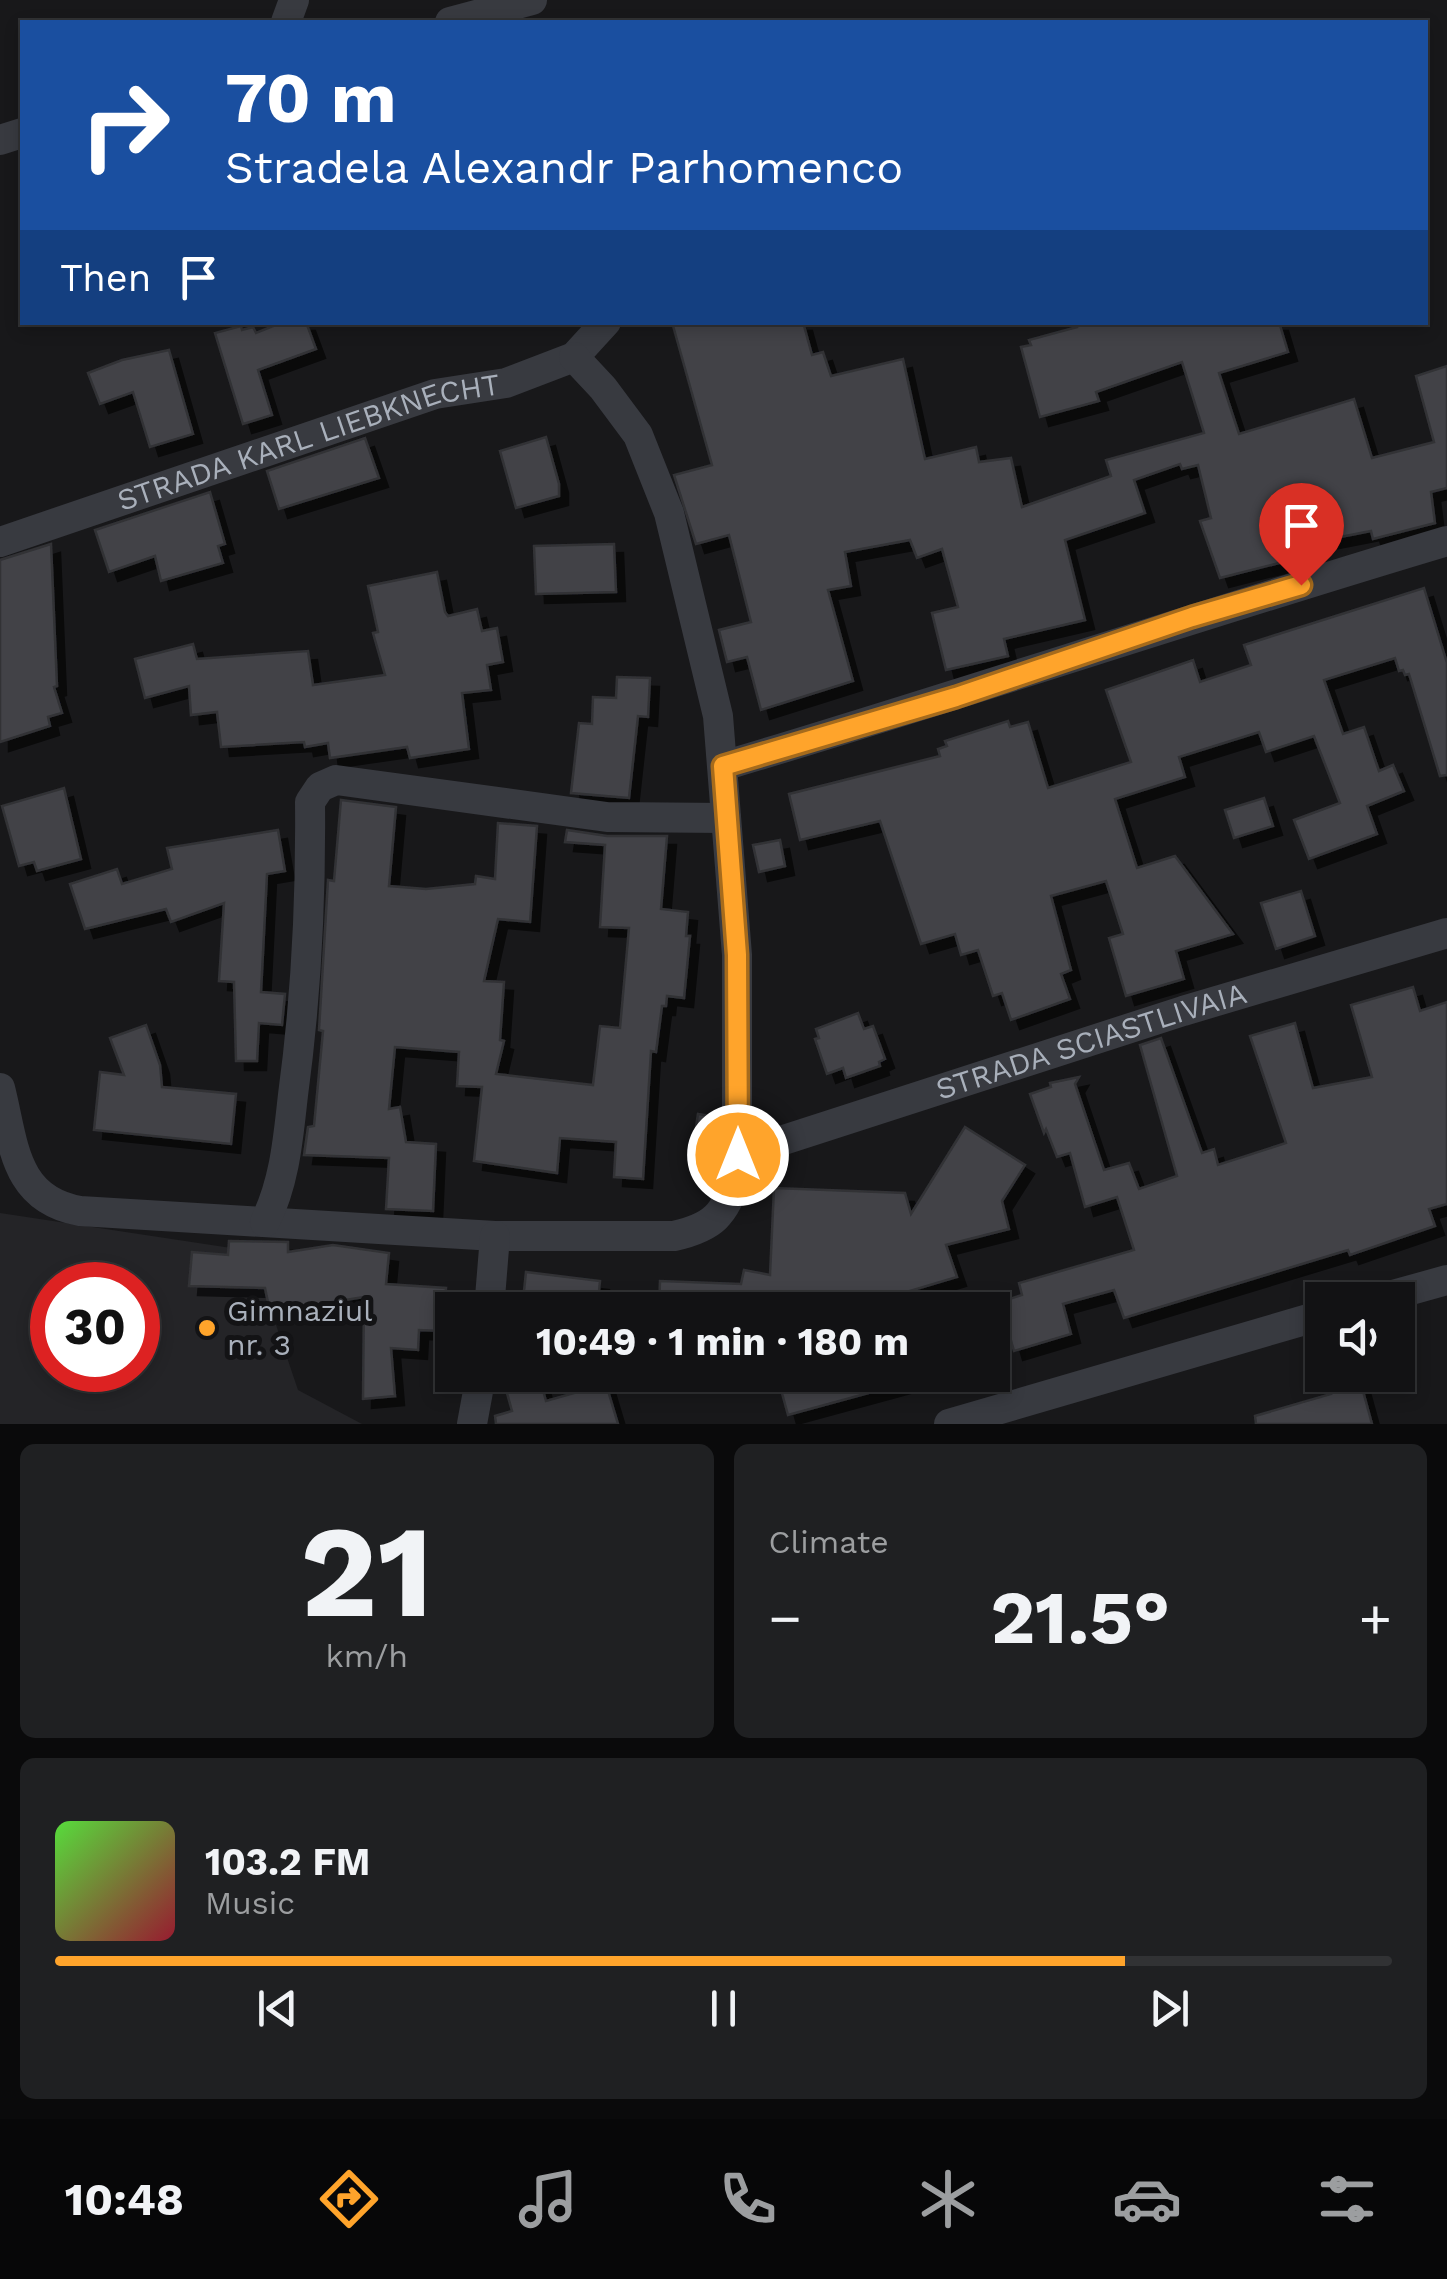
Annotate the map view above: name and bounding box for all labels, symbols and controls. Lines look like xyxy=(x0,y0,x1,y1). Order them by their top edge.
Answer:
text: 70 m xyxy=(225,57,397,139)
icon: right xyxy=(60,60,190,190)
text: Stradela Alexandr Parhomenco xyxy=(225,141,903,194)
icon: arrive xyxy=(171,250,226,305)
text: Then xyxy=(60,256,151,300)
street label: STRADA KARL LIEBKNECHT xyxy=(113,366,502,518)
pin xyxy=(1259,483,1344,586)
icon: arrive xyxy=(1274,498,1329,553)
street label: STRADA SCIASTLIVAIA xyxy=(931,975,1251,1107)
position arrow xyxy=(686,1103,790,1207)
speed limit sign: 30 xyxy=(30,1262,160,1392)
map controls xyxy=(1305,1282,1415,1392)
button: sound xyxy=(1305,1282,1415,1392)
place label: Gimnaziul nr. 3 xyxy=(227,1293,373,1362)
marker: Gimnaziul nr. 3 xyxy=(196,1317,218,1339)
text: 10:49 · 1 min · 180 m xyxy=(536,1320,909,1364)
text: 21 xyxy=(300,1495,434,1648)
text: Climate xyxy=(769,1523,889,1561)
text: 21.5° xyxy=(990,1573,1170,1661)
text: − xyxy=(769,1586,802,1650)
text: + xyxy=(1359,1586,1392,1650)
text: km/h xyxy=(326,1637,408,1675)
text: 103.2 FM xyxy=(205,1840,370,1884)
text: Music xyxy=(205,1884,295,1922)
icon: previous xyxy=(250,1981,305,2036)
icon: pause xyxy=(696,1981,751,2036)
icon: next xyxy=(1142,1981,1197,2036)
icon: directions xyxy=(314,2164,384,2234)
icon: music xyxy=(513,2164,583,2234)
icon: phone xyxy=(713,2164,783,2234)
icon: climate xyxy=(913,2164,983,2234)
icon: car xyxy=(1112,2164,1182,2234)
icon: filters xyxy=(1312,2164,1382,2234)
text: 10:48 xyxy=(65,2173,184,2226)

